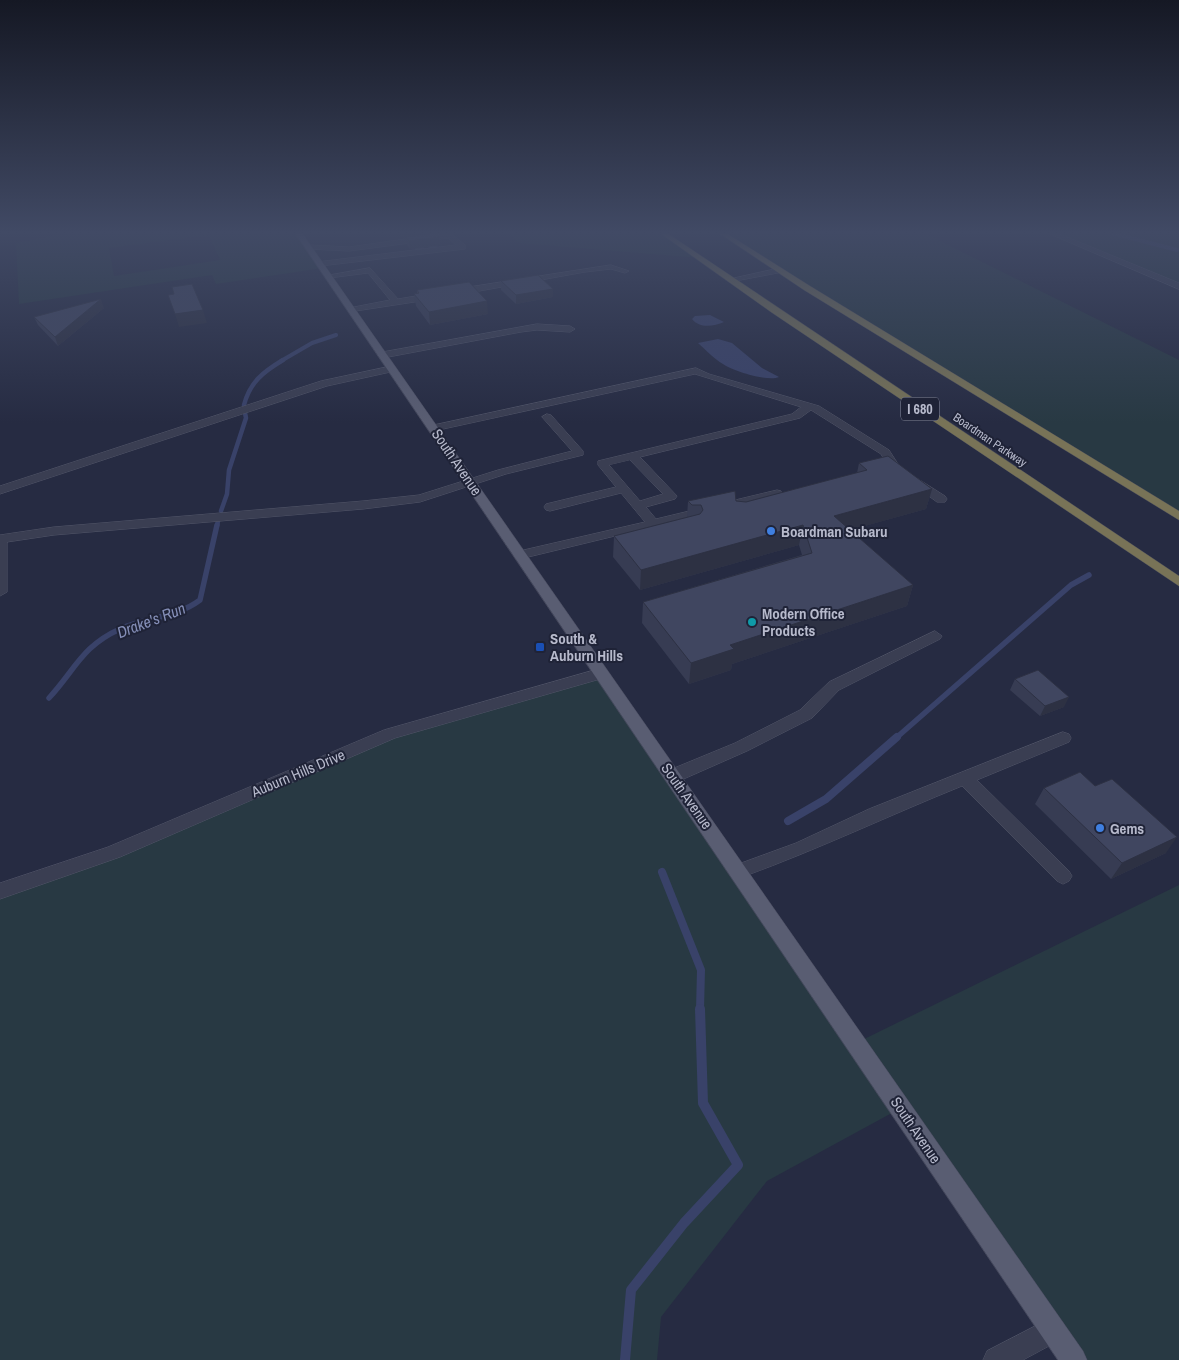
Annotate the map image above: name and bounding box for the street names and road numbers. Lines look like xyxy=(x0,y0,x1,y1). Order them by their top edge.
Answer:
road number: I 680 xyxy=(901,398,939,420)
street label: Boardman Parkway xyxy=(950,409,1030,471)
street label: South Avenue xyxy=(427,424,487,500)
street label: Auburn Hills Drive xyxy=(247,744,348,803)
street label: South Avenue xyxy=(656,759,718,833)
street label: South Avenue xyxy=(886,1092,946,1168)

